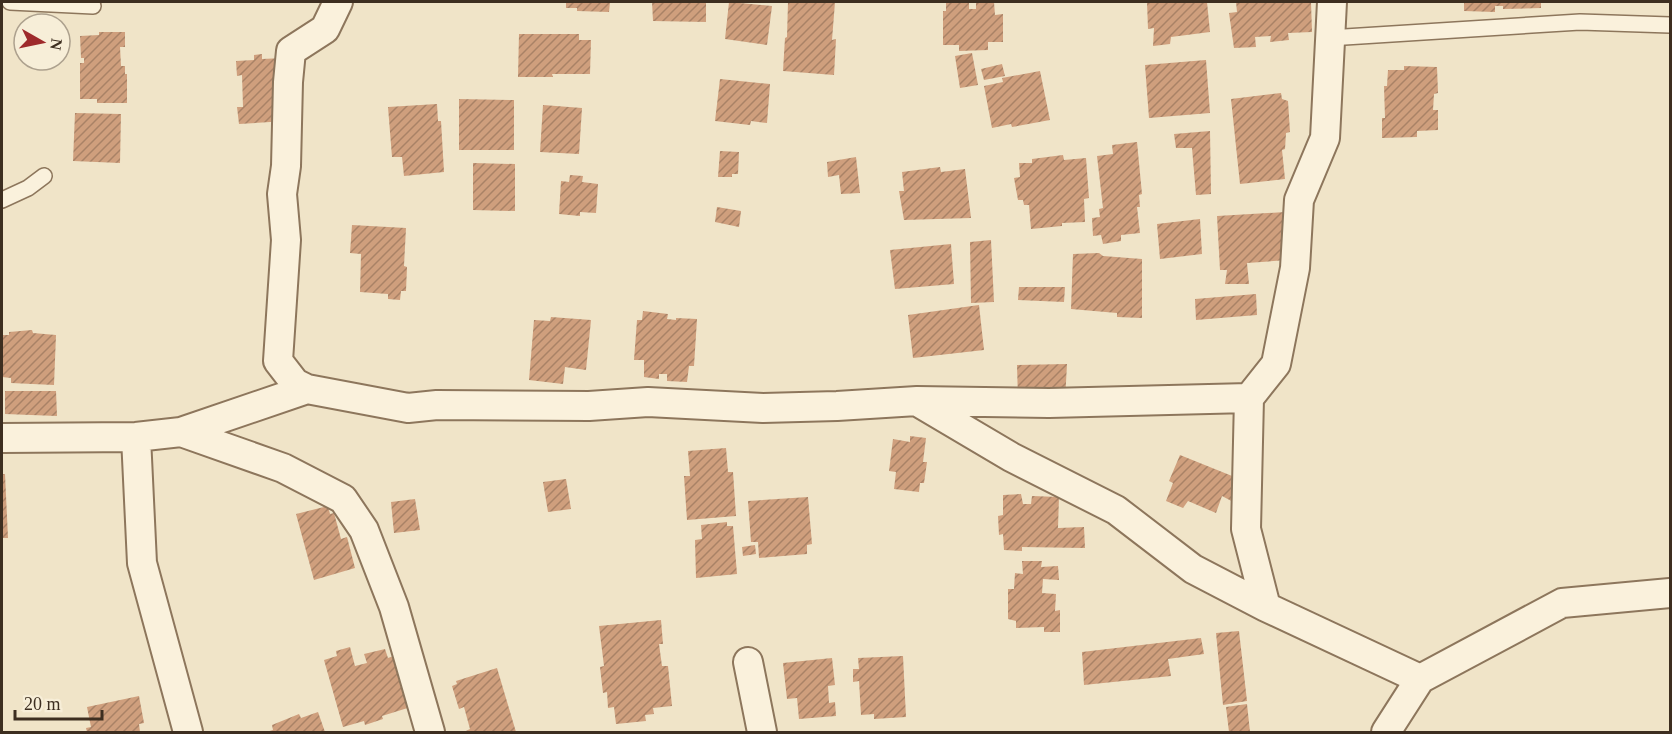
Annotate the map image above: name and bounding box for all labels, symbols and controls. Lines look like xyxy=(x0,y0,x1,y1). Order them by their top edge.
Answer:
north arrow xyxy=(12,12,72,72)
text: N xyxy=(47,37,66,52)
scale bar xyxy=(15,683,102,721)
text: 20 m xyxy=(24,694,61,714)

